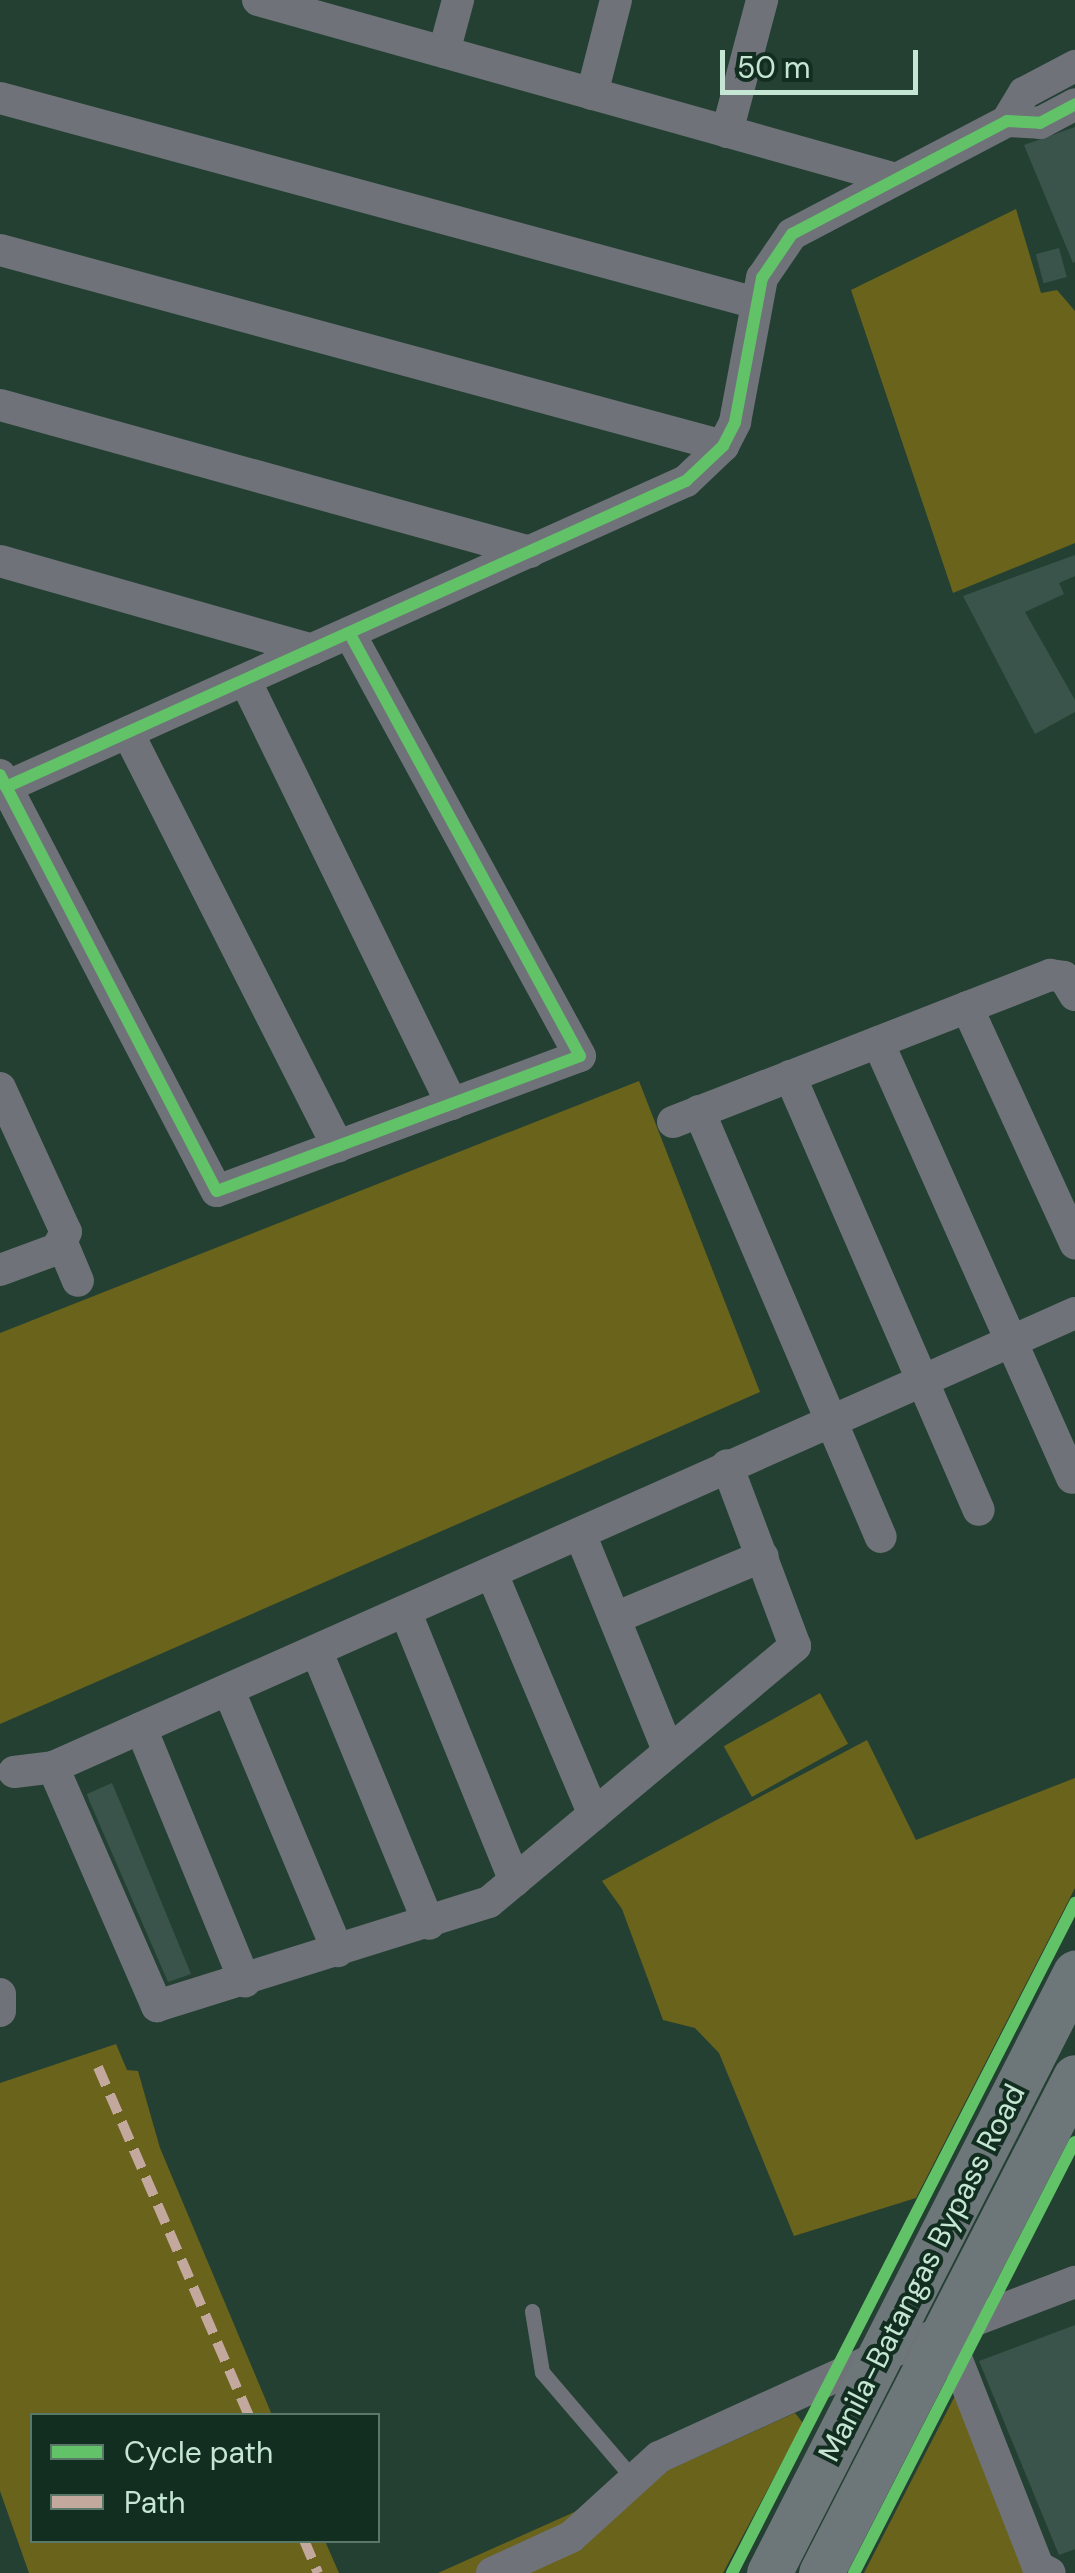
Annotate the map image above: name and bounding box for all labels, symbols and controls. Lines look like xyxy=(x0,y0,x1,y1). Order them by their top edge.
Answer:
scale bar xyxy=(725,30,922,92)
text: 50 m xyxy=(737,48,811,87)
street label: Manila-Batangas Bypass Road xyxy=(811,2078,1033,2468)
legend xyxy=(30,2413,380,2543)
text: Cycle path xyxy=(124,2433,273,2472)
text: Path xyxy=(124,2483,186,2522)

